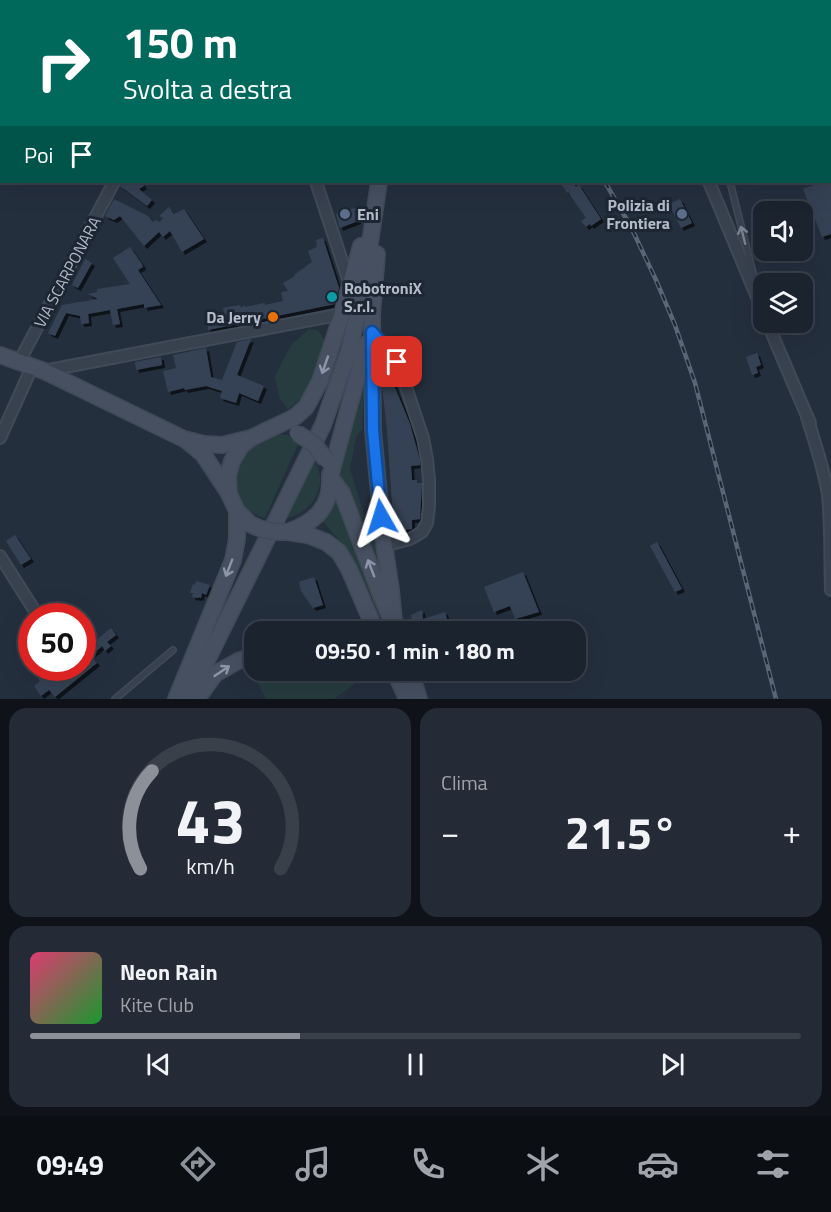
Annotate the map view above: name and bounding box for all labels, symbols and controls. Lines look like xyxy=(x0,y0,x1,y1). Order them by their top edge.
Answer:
text: 150 m xyxy=(123,10,238,74)
icon: right xyxy=(24,24,102,102)
text: Svolta a destra xyxy=(123,68,292,109)
text: Poi xyxy=(24,138,53,172)
icon: arrive xyxy=(65,138,98,171)
place label: Polizia di Frontiera xyxy=(606,193,670,235)
map controls xyxy=(753,201,813,333)
button: sound xyxy=(753,201,813,261)
place label: Eni xyxy=(357,202,379,226)
marker: Eni xyxy=(338,207,352,221)
marker: Polizia di Frontiera xyxy=(675,207,689,221)
street label: VIA SCARPONARA xyxy=(28,212,107,332)
one-way arrow xyxy=(737,226,749,245)
button: layers xyxy=(753,273,813,333)
place label: RobotroniX S.r.l. xyxy=(344,276,422,318)
marker: RobotroniX S.r.l. xyxy=(325,290,339,304)
place label: Da Jerry xyxy=(206,305,261,329)
marker: Da Jerry xyxy=(266,310,280,324)
pin xyxy=(371,336,422,387)
icon: arrive xyxy=(380,345,413,378)
one-way arrow xyxy=(319,355,330,374)
position arrow xyxy=(349,485,413,549)
one-way arrow xyxy=(223,559,234,577)
one-way arrow xyxy=(364,559,375,577)
speed limit sign: 50 xyxy=(18,603,96,681)
text: 09:50 · 1 min · 180 m xyxy=(315,634,515,668)
one-way arrow xyxy=(213,665,229,677)
text: Clima xyxy=(441,767,488,798)
text: 43 xyxy=(175,772,245,867)
text: 21.5° xyxy=(565,798,677,866)
text: − xyxy=(441,807,459,857)
text: + xyxy=(783,807,801,857)
text: km/h xyxy=(186,851,234,883)
text: Neon Rain xyxy=(120,955,218,989)
text: Kite Club xyxy=(120,989,194,1020)
icon: previous xyxy=(142,1048,175,1081)
icon: pause xyxy=(399,1048,432,1081)
icon: next xyxy=(656,1048,689,1081)
icon: directions xyxy=(177,1143,219,1185)
icon: music xyxy=(292,1143,334,1185)
icon: phone xyxy=(407,1143,449,1185)
icon: climate xyxy=(522,1143,564,1185)
icon: car xyxy=(637,1143,679,1185)
icon: filters xyxy=(752,1143,794,1185)
text: 09:49 xyxy=(37,1144,104,1185)

